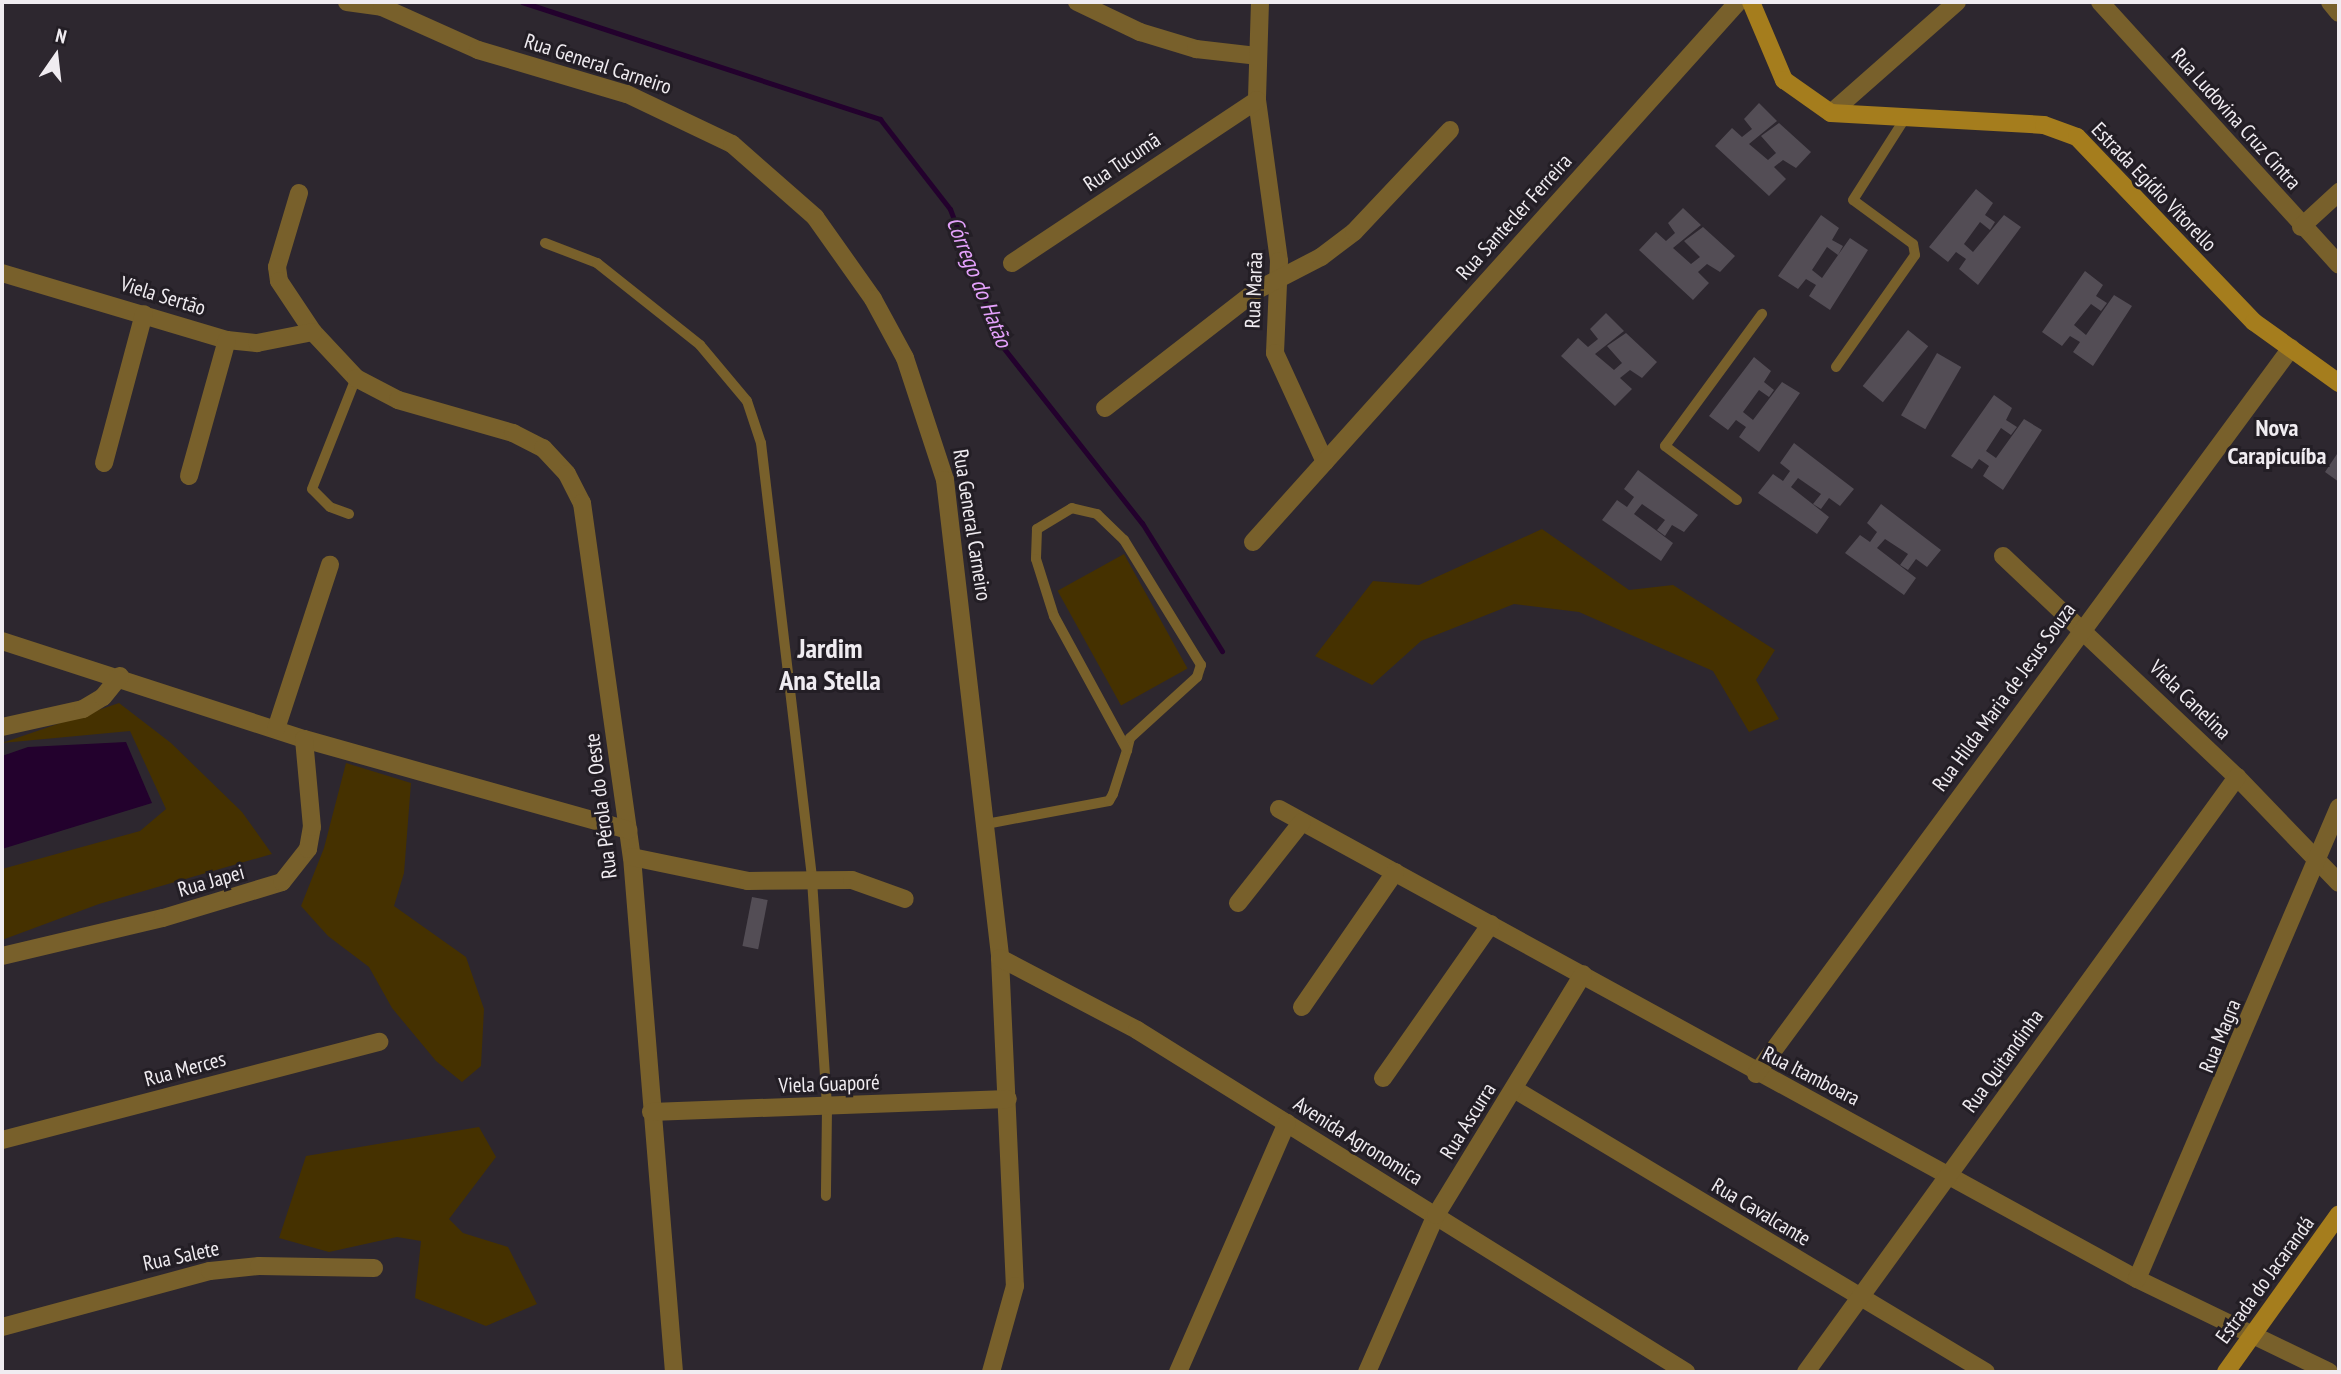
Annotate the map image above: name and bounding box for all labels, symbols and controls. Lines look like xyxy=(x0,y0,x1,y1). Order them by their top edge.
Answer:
north arrow xyxy=(21,21,91,91)
text: N xyxy=(53,23,69,49)
street label: Rua General Carneiro xyxy=(521,28,675,100)
street label: Rua Ludovina Cruz Cintra xyxy=(2166,43,2306,195)
street label: Estrada Egídio Vitorello xyxy=(2086,117,2222,257)
street label: Rua Tucumã xyxy=(1079,127,1165,197)
street label: Rua Santecler Ferreira xyxy=(1451,149,1577,285)
water label: Córrego do Hatão xyxy=(940,213,1018,351)
street label: Rua Marãa xyxy=(1240,251,1268,329)
street label: Viela Sertão xyxy=(117,271,209,321)
district label: Nova Carapicuíba xyxy=(2228,414,2326,470)
street label: Rua General Carneiro xyxy=(948,447,996,603)
street label: Rua Hilda Maria de Jesus Souza xyxy=(1927,598,2081,796)
district label: Jardim Ana Stella xyxy=(779,631,881,697)
street label: Viela Canelina xyxy=(2144,655,2236,745)
street label: Rua Pérola do Oeste xyxy=(580,732,622,880)
street label: Rua Japei xyxy=(175,860,247,902)
street label: Rua Magra xyxy=(2194,996,2246,1076)
street label: Rua Quitandinha xyxy=(1957,1005,2049,1117)
street label: Rua Itamboara xyxy=(1758,1041,1864,1111)
street label: Rua Merces xyxy=(142,1046,228,1092)
street label: Viela Guaporé xyxy=(778,1070,880,1098)
street label: Rua Ascurra xyxy=(1435,1078,1501,1164)
street label: Avenida Agronomica xyxy=(1289,1091,1427,1191)
street label: Rua Cavalcante xyxy=(1707,1173,1815,1251)
street label: Estrada do Jacarandá xyxy=(2210,1212,2320,1348)
street label: Rua Salete xyxy=(141,1236,221,1276)

